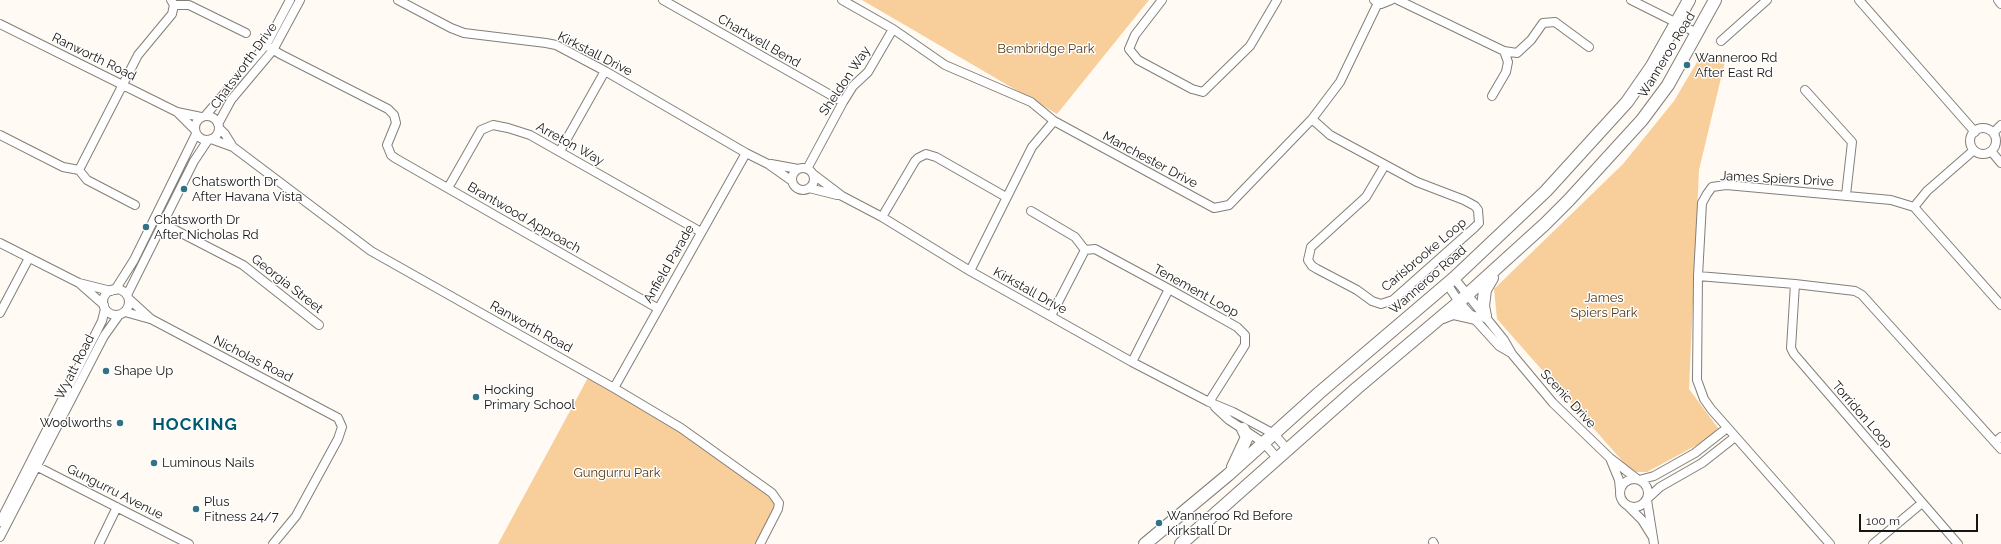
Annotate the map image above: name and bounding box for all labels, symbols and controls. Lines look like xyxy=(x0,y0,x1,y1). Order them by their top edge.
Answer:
street label: Wanneroo Road xyxy=(1635,9,1699,101)
street label: Chartwell Bend xyxy=(715,11,803,71)
street label: Chatsworth Drive xyxy=(207,20,281,112)
street label: Kirkstall Drive xyxy=(555,28,635,80)
street label: Ranworth Road xyxy=(49,30,139,84)
park label: Bembridge Park xyxy=(997,41,1095,57)
street label: Sheldon Way xyxy=(816,43,874,119)
place label: Wanneroo Rd After East Rd xyxy=(1695,50,1777,81)
marker: Wanneroo Rd After East Rd xyxy=(1682,60,1692,70)
street label: Arreton Way xyxy=(533,119,607,169)
street label: Manchester Drive xyxy=(1100,128,1200,192)
street label: James Spiers Drive xyxy=(1720,168,1834,190)
place label: Chatsworth Dr After Havana Vista xyxy=(192,174,302,205)
street label: Brantwood Approach xyxy=(465,179,583,257)
marker: Chatsworth Dr After Havana Vista xyxy=(179,184,189,194)
place label: Chatsworth Dr After Nicholas Rd xyxy=(154,212,259,243)
street label: Carisbrooke Loop xyxy=(1378,215,1470,295)
marker: Chatsworth Dr After Nicholas Rd xyxy=(141,222,151,232)
street label: Anfield Parade xyxy=(640,222,698,306)
street label: Wanneroo Road xyxy=(1386,242,1470,318)
street label: Georgia Street xyxy=(248,251,326,317)
street label: Tenement Loop xyxy=(1151,261,1241,321)
street label: Kirkstall Drive xyxy=(990,264,1070,318)
park label: James Spiers Park xyxy=(1570,290,1638,321)
street label: Ranworth Road xyxy=(487,298,575,356)
street label: Wyatt Road xyxy=(52,332,98,402)
street label: Nicholas Road xyxy=(211,332,295,386)
place label: Shape Up xyxy=(114,363,173,379)
marker: Shape Up xyxy=(101,366,111,376)
street label: Scenic Drive xyxy=(1537,366,1599,432)
street label: Torridon Loop xyxy=(1829,378,1895,452)
place label: Hocking Primary School xyxy=(484,382,575,413)
marker: Hocking Primary School xyxy=(471,392,481,402)
place label: Woolworths xyxy=(40,415,112,431)
district label: HOCKING xyxy=(152,415,238,435)
marker: Woolworths xyxy=(115,418,125,428)
place label: Luminous Nails xyxy=(162,455,254,471)
marker: Luminous Nails xyxy=(149,458,159,468)
street label: Gungurru Avenue xyxy=(64,461,166,523)
park label: Gungurru Park xyxy=(573,465,661,481)
place label: Plus Fitness 24/7 xyxy=(204,494,279,525)
marker: Plus Fitness 24/7 xyxy=(191,504,201,514)
scale bar xyxy=(1861,506,1980,532)
place label: Wanneroo Rd Before Kirkstall Dr xyxy=(1167,508,1293,539)
text: 100 m xyxy=(1866,514,1900,528)
marker: Wanneroo Rd Before Kirkstall Dr xyxy=(1154,518,1164,528)

